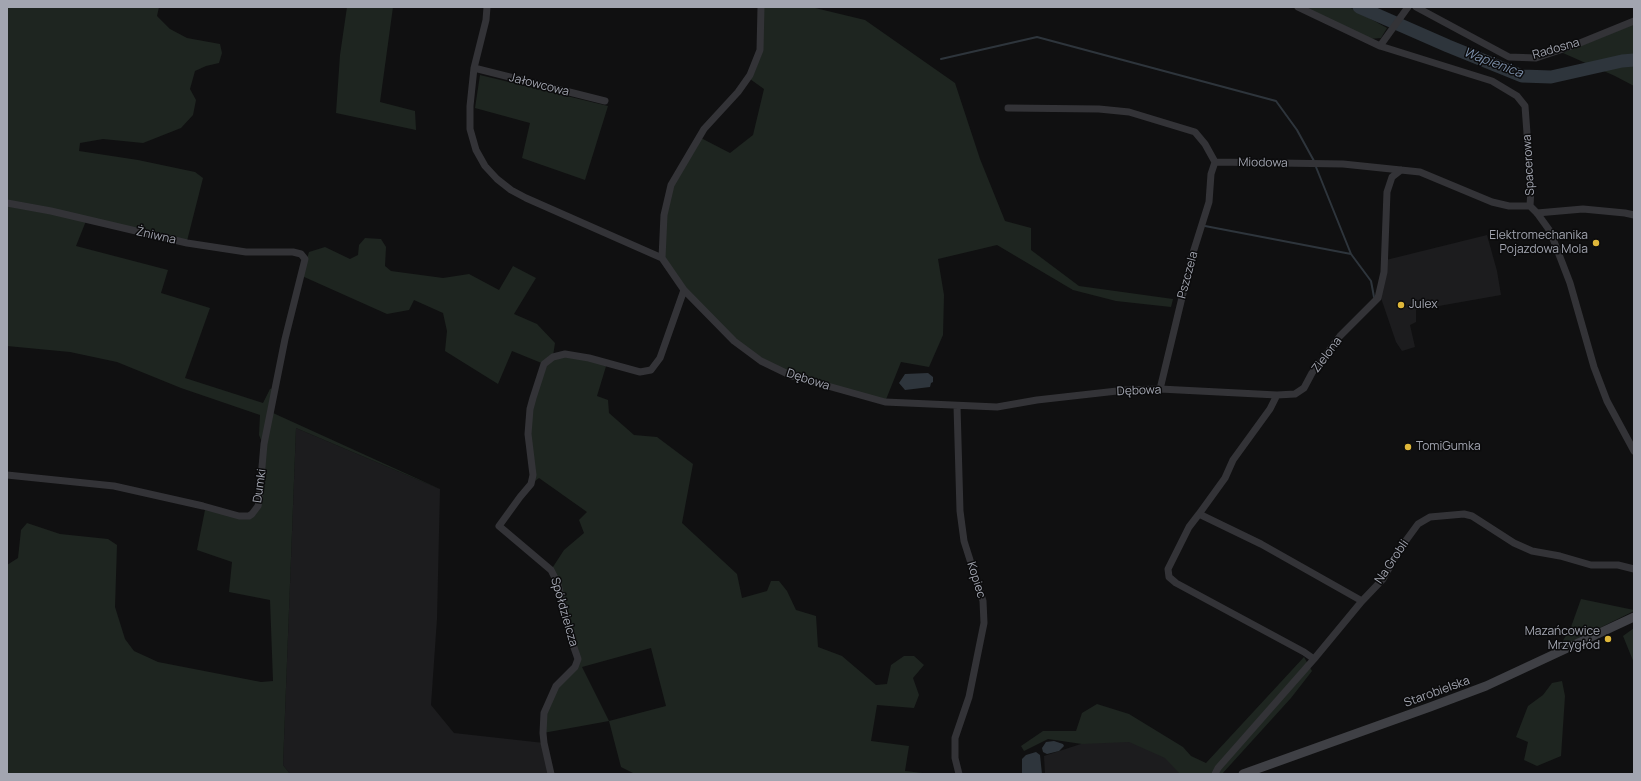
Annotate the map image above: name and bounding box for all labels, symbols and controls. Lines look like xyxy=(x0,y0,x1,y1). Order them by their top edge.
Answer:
street label: Radosna xyxy=(1531,35,1581,63)
water label: Wapienica xyxy=(1461,45,1525,81)
street label: Jałowcowa xyxy=(508,71,570,99)
street label: Spacerowa xyxy=(1520,134,1538,196)
street label: Miodowa xyxy=(1238,155,1288,171)
street label: Żniwna xyxy=(135,224,177,248)
place label: Elektromechanika Pojazdowa Mola xyxy=(1489,229,1588,257)
marker: Elektromechanika Pojazdowa Mola xyxy=(1591,238,1601,248)
street label: Pszczela xyxy=(1175,250,1201,300)
place label: Julex xyxy=(1409,298,1438,312)
marker: Julex xyxy=(1396,300,1406,310)
street label: Zielona xyxy=(1309,334,1345,376)
street label: Dębowa xyxy=(785,366,831,394)
street label: Dębowa xyxy=(1116,383,1162,399)
place label: TomiGumka xyxy=(1416,440,1481,454)
marker: TomiGumka xyxy=(1403,442,1413,452)
street label: Dumki xyxy=(250,468,270,504)
street label: Na Grobli xyxy=(1372,537,1412,587)
street label: Kopiec xyxy=(964,560,988,600)
street label: Spółdzielcza xyxy=(547,576,581,648)
place label: Mazańcowice Mrzygłód xyxy=(1525,625,1600,653)
marker: Mazańcowice Mrzygłód xyxy=(1603,634,1613,644)
street label: Starobielska xyxy=(1402,673,1472,711)

